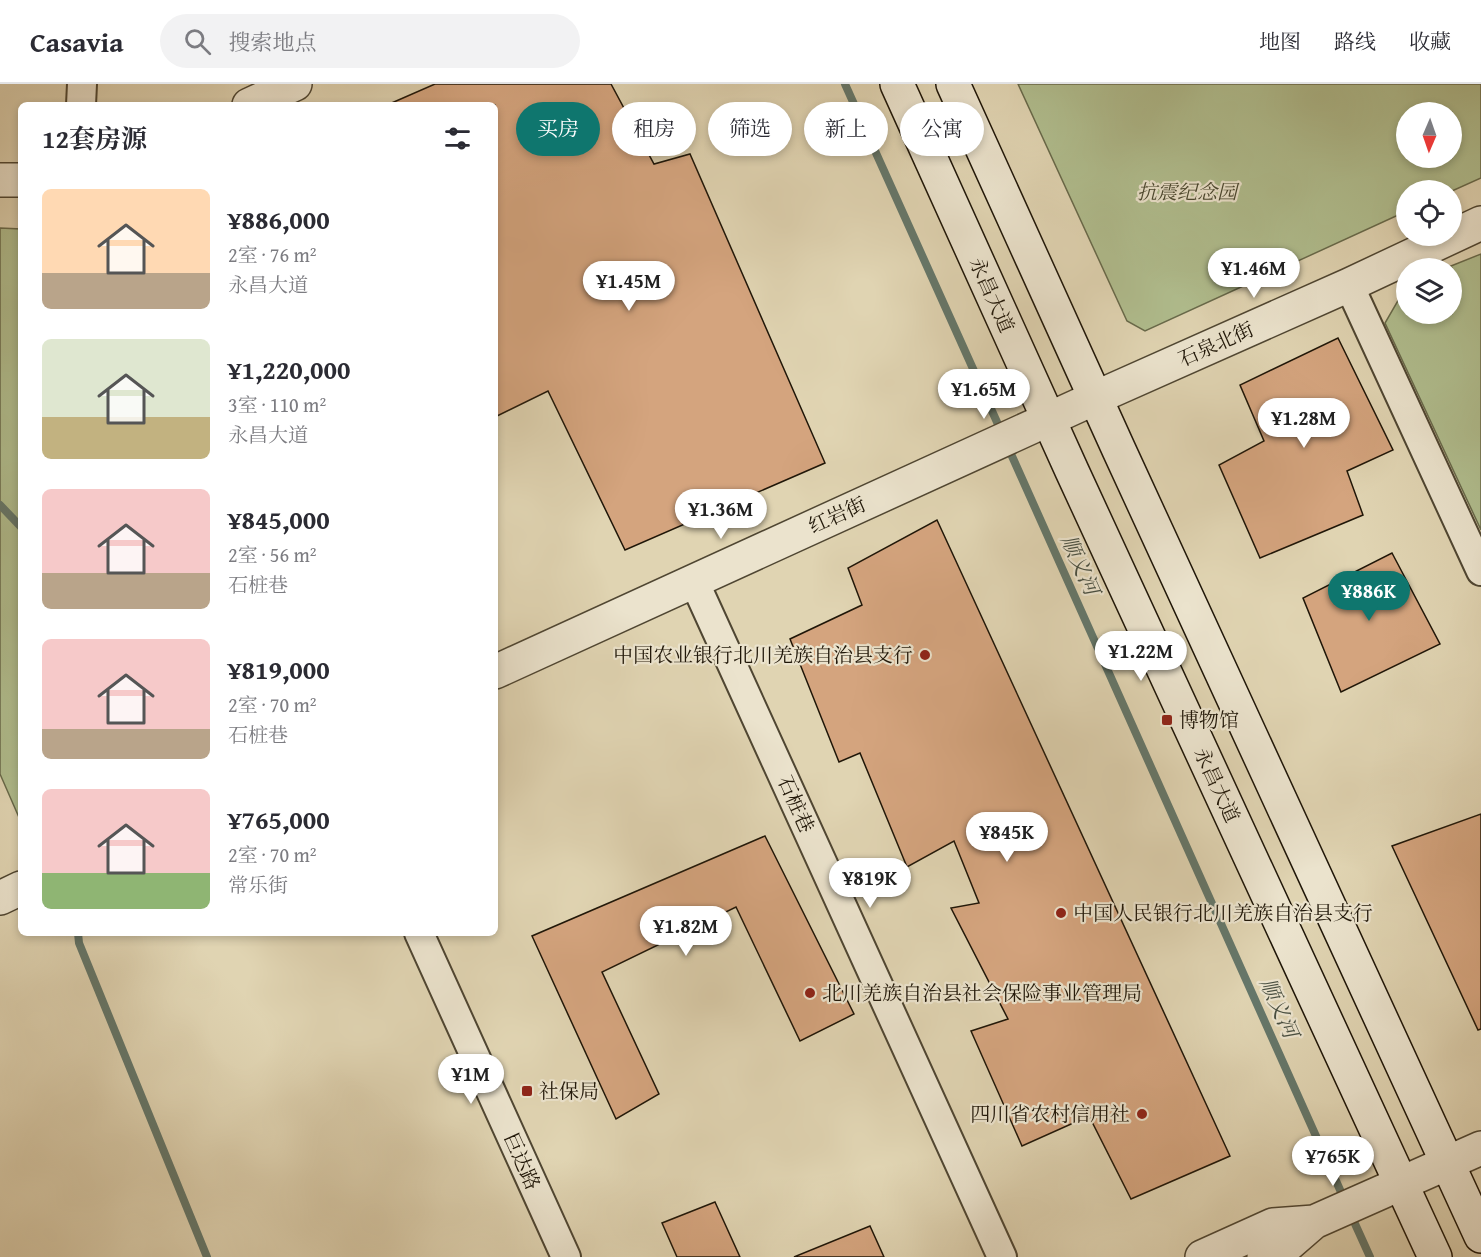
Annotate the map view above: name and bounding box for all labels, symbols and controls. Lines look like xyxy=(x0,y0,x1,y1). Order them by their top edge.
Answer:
search box xyxy=(160,14,580,68)
text: Casavia xyxy=(30,21,124,62)
icon: search xyxy=(181,25,214,58)
text: 搜索地点 xyxy=(229,26,317,58)
text: 地图 xyxy=(1259,26,1301,57)
text: 路线 xyxy=(1334,26,1376,57)
text: 收藏 xyxy=(1409,26,1451,57)
chip: 买房 xyxy=(516,102,600,156)
chip: 租房 xyxy=(612,102,696,156)
chip: 筛选 xyxy=(708,102,792,156)
chip: 新上 xyxy=(804,102,888,156)
chip: 公寓 xyxy=(900,102,984,156)
north arrow xyxy=(1396,102,1462,168)
map controls xyxy=(1396,102,1462,324)
text: 12套房源 xyxy=(42,119,147,158)
icon: filters xyxy=(441,122,474,155)
park label: 抗震纪念园 xyxy=(1137,177,1240,206)
button: locate xyxy=(1396,180,1462,246)
text: ¥886,000 xyxy=(228,200,330,239)
icon: home xyxy=(90,213,162,285)
text: 2室 · 76 m² xyxy=(228,240,317,269)
pin: ¥1.46M xyxy=(1205,248,1303,299)
street label: 永昌大道 xyxy=(963,252,1022,337)
text: ¥1.46M xyxy=(1222,253,1286,282)
button: layers xyxy=(1396,258,1462,324)
pin: ¥1.45M xyxy=(580,261,678,312)
text: ¥1.45M xyxy=(597,266,661,295)
text: 永昌大道 xyxy=(228,270,308,299)
street label: 石泉北街 xyxy=(1173,314,1258,373)
text: ¥1,220,000 xyxy=(228,350,350,389)
icon: home xyxy=(90,363,162,435)
pin: ¥1.65M xyxy=(935,369,1033,420)
text: ¥1.65M xyxy=(952,374,1016,403)
text: 3室 · 110 m² xyxy=(228,390,326,419)
pin: ¥1.28M xyxy=(1255,398,1353,449)
text: ¥1.28M xyxy=(1272,403,1336,432)
text: 永昌大道 xyxy=(228,420,308,449)
pin: ¥1.36M xyxy=(672,489,770,540)
street label: 红岩街 xyxy=(803,489,870,540)
text: ¥1.36M xyxy=(689,494,753,523)
text: ¥845,000 xyxy=(228,500,330,539)
icon: home xyxy=(90,513,162,585)
water label: 顺义河 xyxy=(1053,530,1109,604)
text: 2室 · 56 m² xyxy=(228,540,317,569)
text: 石桩巷 xyxy=(228,570,288,599)
pin: ¥886K xyxy=(1327,571,1411,622)
text: ¥886K xyxy=(1342,576,1396,605)
pin: ¥1.22M xyxy=(1092,631,1190,682)
text: ¥1.22M xyxy=(1109,636,1173,665)
place label: 中国农业银行北川羌族自治县支行 xyxy=(613,640,913,669)
marker: 中国农业银行北川羌族自治县支行 xyxy=(918,648,932,662)
text: ¥819,000 xyxy=(228,650,330,689)
icon: home xyxy=(90,663,162,735)
text: 2室 · 70 m² xyxy=(228,690,317,719)
place label: 博物馆 xyxy=(1179,705,1239,734)
marker: 博物馆 xyxy=(1160,713,1174,727)
text: 石桩巷 xyxy=(228,720,288,749)
street label: 永昌大道 xyxy=(1187,742,1247,827)
street label: 石桩巷 xyxy=(771,770,822,837)
text: ¥765,000 xyxy=(228,800,330,839)
pin: ¥845K xyxy=(965,812,1049,863)
icon: home xyxy=(90,813,162,885)
text: ¥845K xyxy=(980,817,1034,846)
text: 2室 · 70 m² xyxy=(228,840,317,869)
pin: ¥819K xyxy=(828,858,912,909)
text: ¥819K xyxy=(843,863,897,892)
text: 常乐街 xyxy=(228,870,288,899)
place label: 中国人民银行北川羌族自治县支行 xyxy=(1073,898,1373,927)
pin: ¥1.82M xyxy=(637,906,735,957)
marker: 中国人民银行北川羌族自治县支行 xyxy=(1054,906,1068,920)
text: ¥1.82M xyxy=(654,911,718,940)
water label: 顺义河 xyxy=(1252,973,1308,1047)
place label: 北川羌族自治县社会保险事业管理局 xyxy=(822,978,1142,1007)
marker: 北川羌族自治县社会保险事业管理局 xyxy=(803,986,817,1000)
pin: ¥1M xyxy=(442,1054,500,1105)
text: ¥1M xyxy=(452,1059,490,1088)
place label: 社保局 xyxy=(539,1076,599,1105)
marker: 社保局 xyxy=(520,1084,534,1098)
place label: 四川省农村信用社 xyxy=(970,1099,1130,1128)
marker: 四川省农村信用社 xyxy=(1135,1107,1149,1121)
street label: 巨达路 xyxy=(497,1127,548,1194)
pin: ¥765K xyxy=(1291,1136,1375,1187)
text: ¥765K xyxy=(1306,1141,1360,1170)

